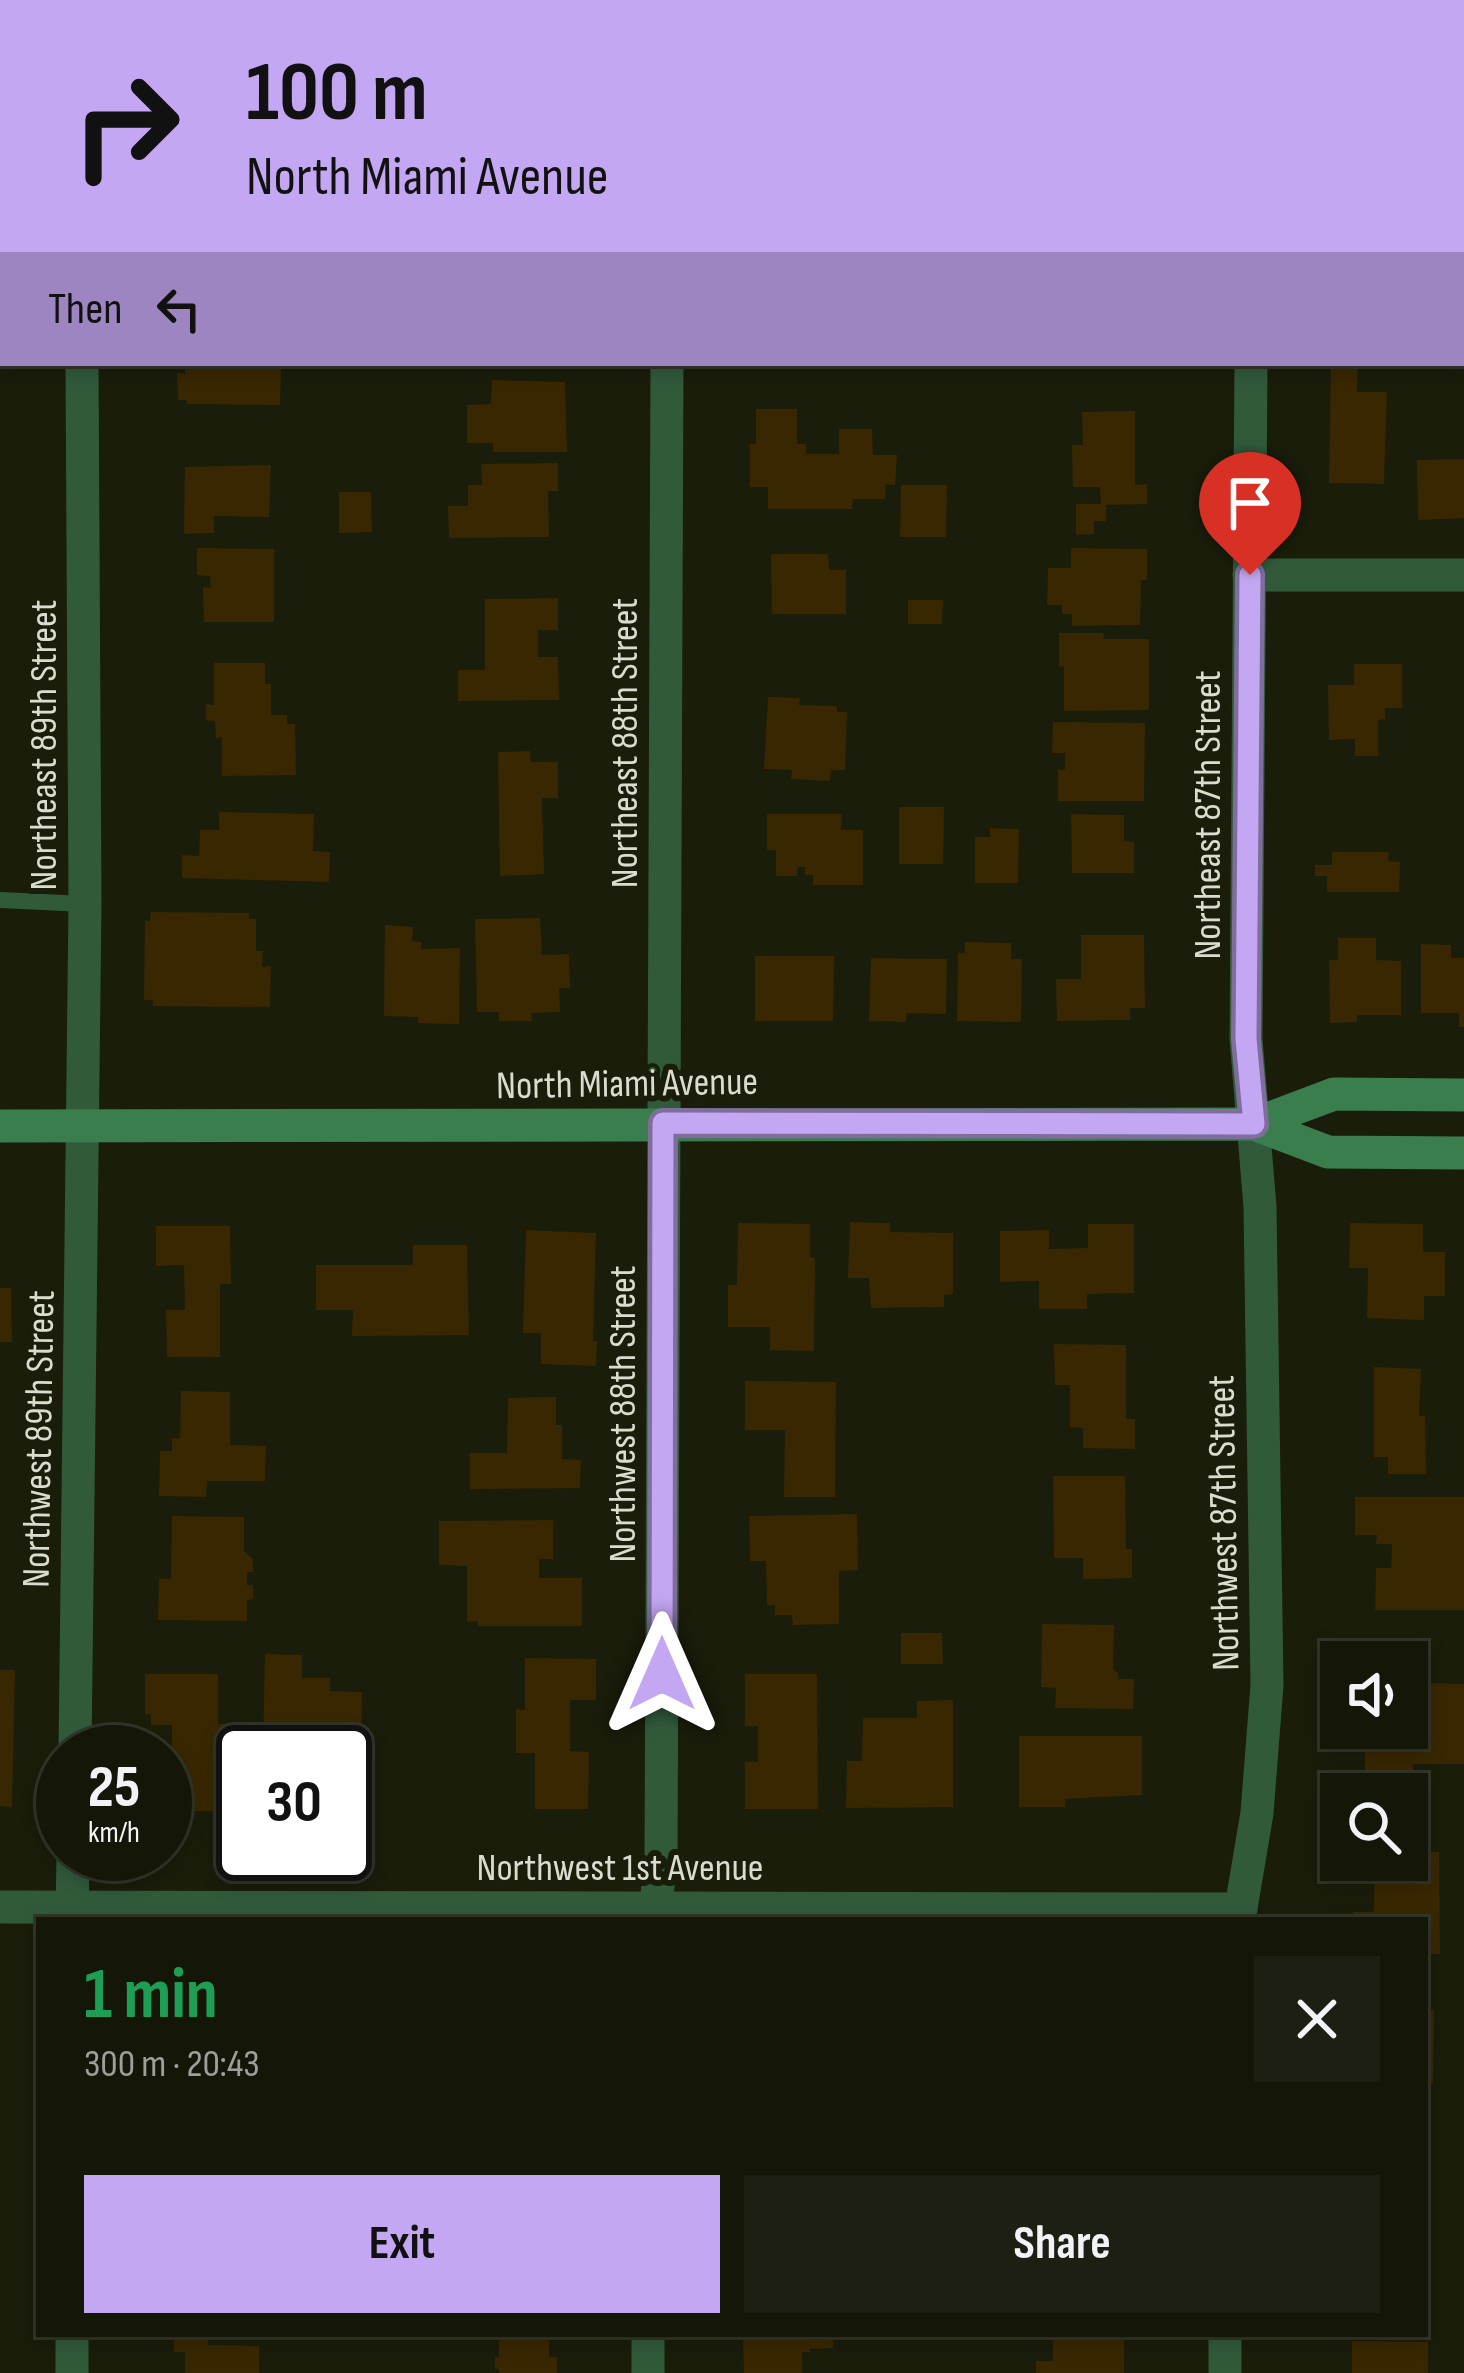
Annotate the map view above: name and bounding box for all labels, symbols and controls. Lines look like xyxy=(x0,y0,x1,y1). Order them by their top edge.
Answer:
text: 100 m xyxy=(246,43,428,144)
icon: right xyxy=(48,48,204,204)
text: North Miami Avenue xyxy=(246,145,609,210)
icon: left xyxy=(146,276,212,342)
text: Then xyxy=(48,282,122,337)
pin xyxy=(1199,452,1301,575)
icon: arrive xyxy=(1217,470,1283,536)
street label: Northeast 88th Street xyxy=(602,598,649,888)
street label: Northeast 89th Street xyxy=(21,600,68,890)
street label: Northeast 87th Street xyxy=(1185,670,1232,960)
street label: North Miami Avenue xyxy=(496,1059,758,1110)
street label: Northwest 88th Street xyxy=(600,1265,647,1563)
street label: Northwest 89th Street xyxy=(13,1290,66,1588)
street label: Northwest 87th Street xyxy=(1198,1375,1251,1671)
position arrow xyxy=(599,1611,725,1737)
map controls xyxy=(1320,1641,1428,1881)
button: sound xyxy=(1320,1641,1428,1749)
speed limit sign: 30 xyxy=(216,1725,372,1881)
text: 25 xyxy=(88,1752,140,1824)
button: search xyxy=(1320,1773,1428,1881)
text: km/h xyxy=(88,1815,140,1851)
street label: Northwest 1st Avenue xyxy=(477,1845,763,1892)
text: 1 min xyxy=(84,1952,218,2039)
button: close xyxy=(1254,1956,1380,2082)
text: 300 m · 20:43 xyxy=(84,2041,260,2088)
button: Exit xyxy=(84,2175,720,2313)
button: Share xyxy=(744,2175,1380,2313)

